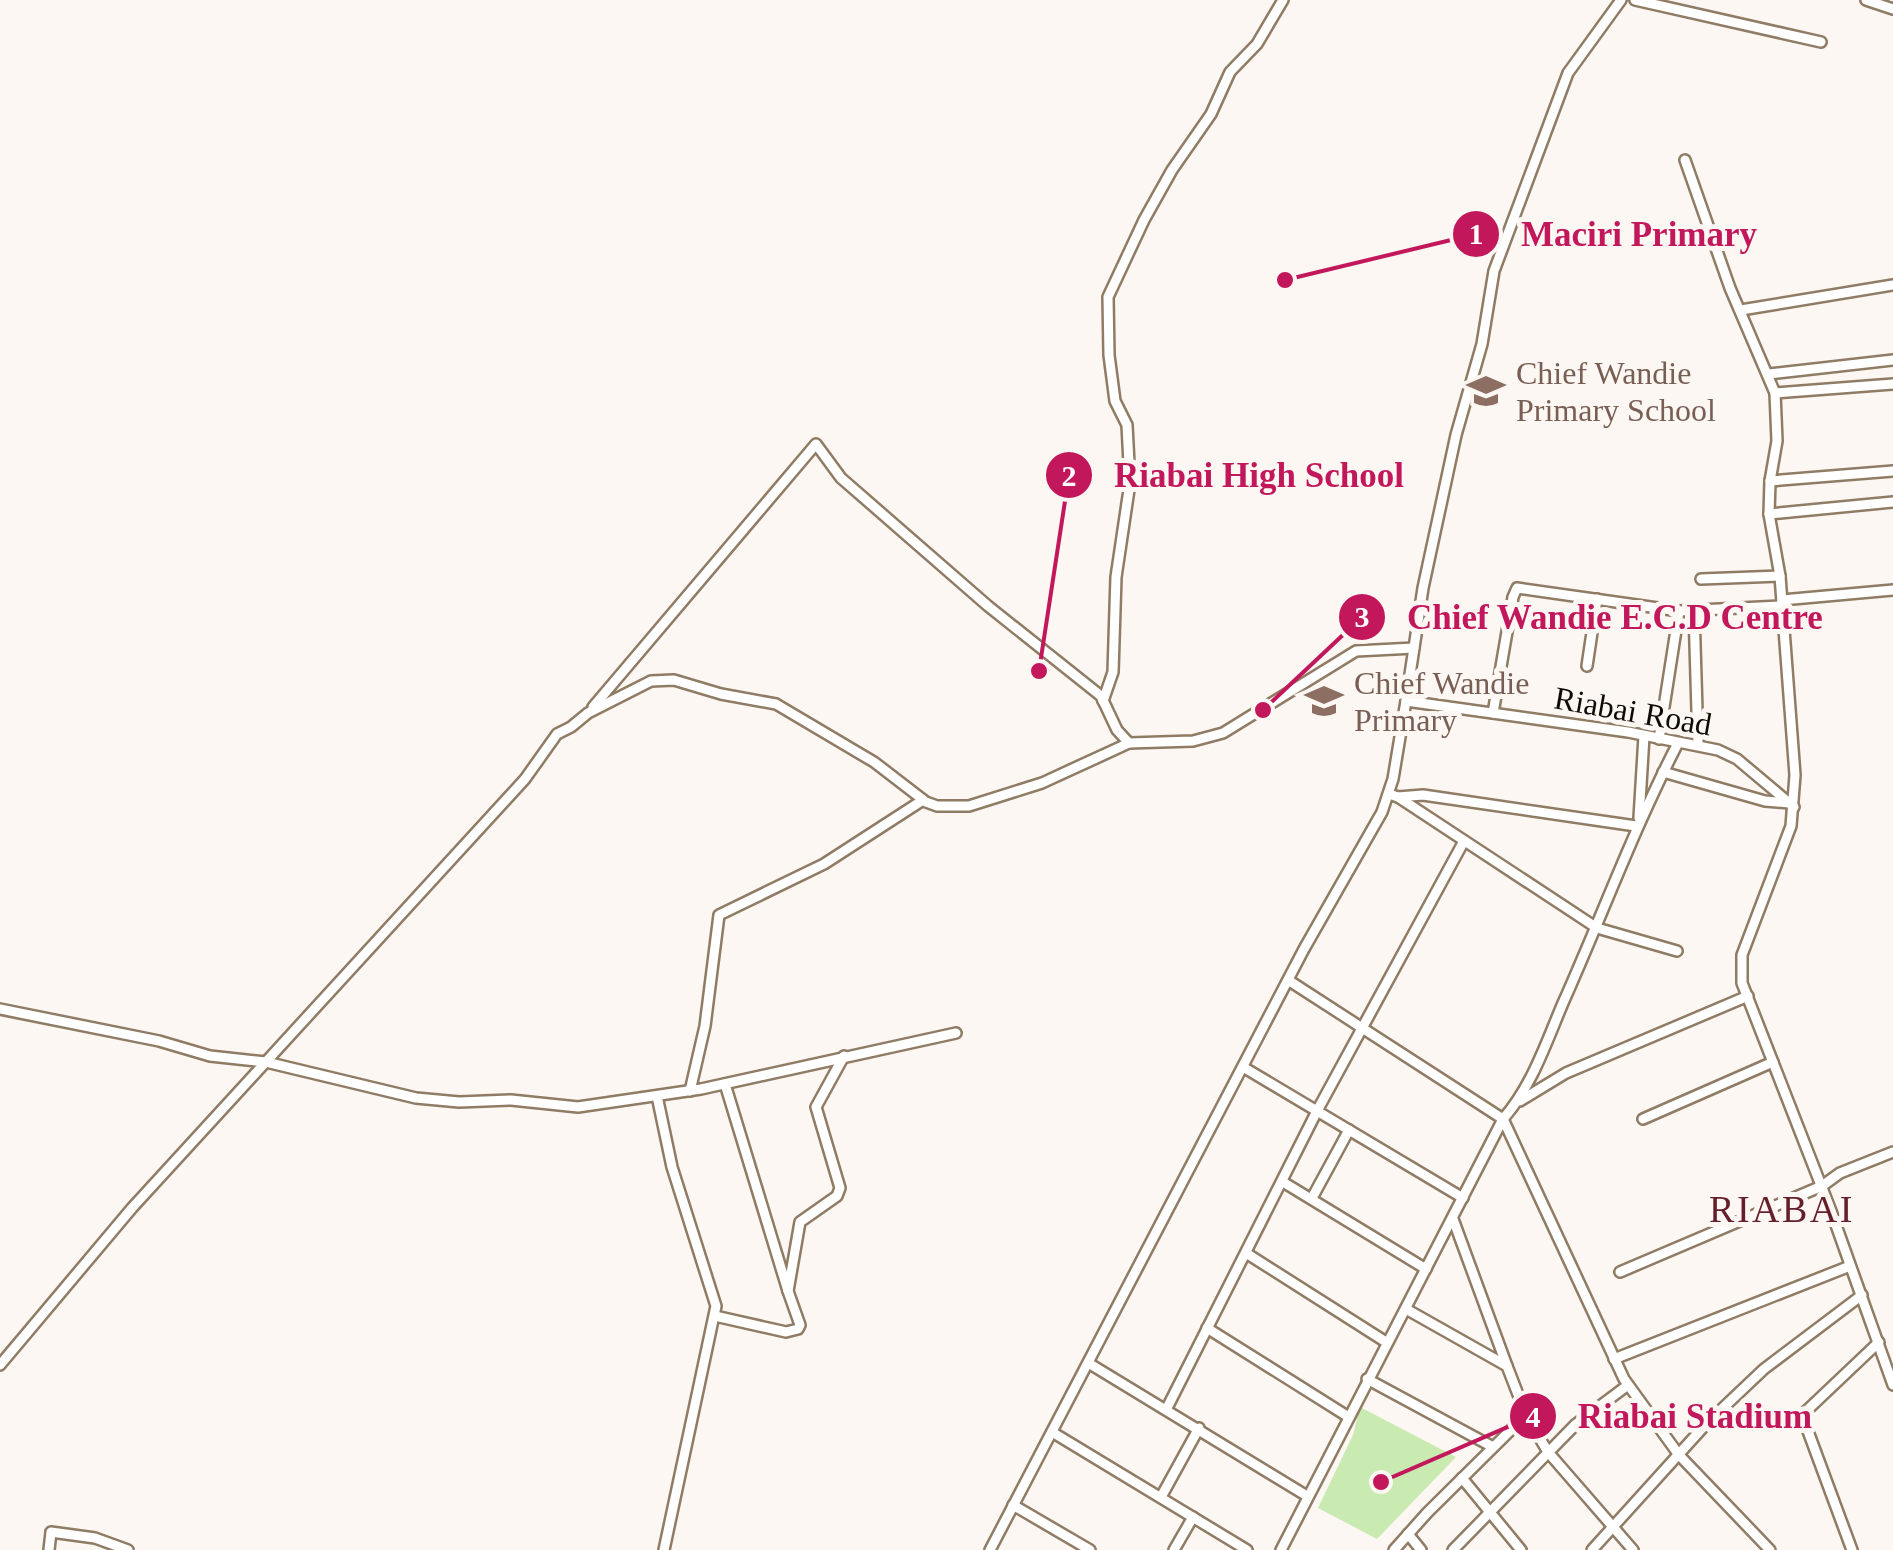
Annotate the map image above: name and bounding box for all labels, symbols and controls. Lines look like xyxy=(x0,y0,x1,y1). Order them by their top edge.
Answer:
callout: Maciri Primary xyxy=(1451,201,1777,266)
text: Maciri Primary xyxy=(1521,215,1758,254)
text: 1 xyxy=(1469,217,1484,250)
place label: Chief Wandie Primary School xyxy=(1516,355,1716,428)
school or university icon: Chief Wandie Primary School xyxy=(1465,370,1507,412)
callout: Riabai High School xyxy=(1044,443,1424,508)
text: Riabai High School xyxy=(1114,456,1404,495)
text: 2 xyxy=(1062,459,1077,492)
callout: Chief Wandie E.C.D Centre xyxy=(1337,584,1843,649)
text: Chief Wandie E.C.D Centre xyxy=(1407,598,1823,637)
text: 3 xyxy=(1355,600,1370,633)
place label: Chief Wandie Primary xyxy=(1354,665,1529,738)
street label: Riabai Road xyxy=(1552,679,1714,743)
school or university icon: Chief Wandie Primary xyxy=(1303,680,1345,722)
district label: RIABAI xyxy=(1709,1188,1855,1230)
callout: Riabai Stadium xyxy=(1508,1384,1832,1449)
text: Riabai Stadium xyxy=(1578,1397,1812,1436)
text: 4 xyxy=(1526,1400,1541,1433)

